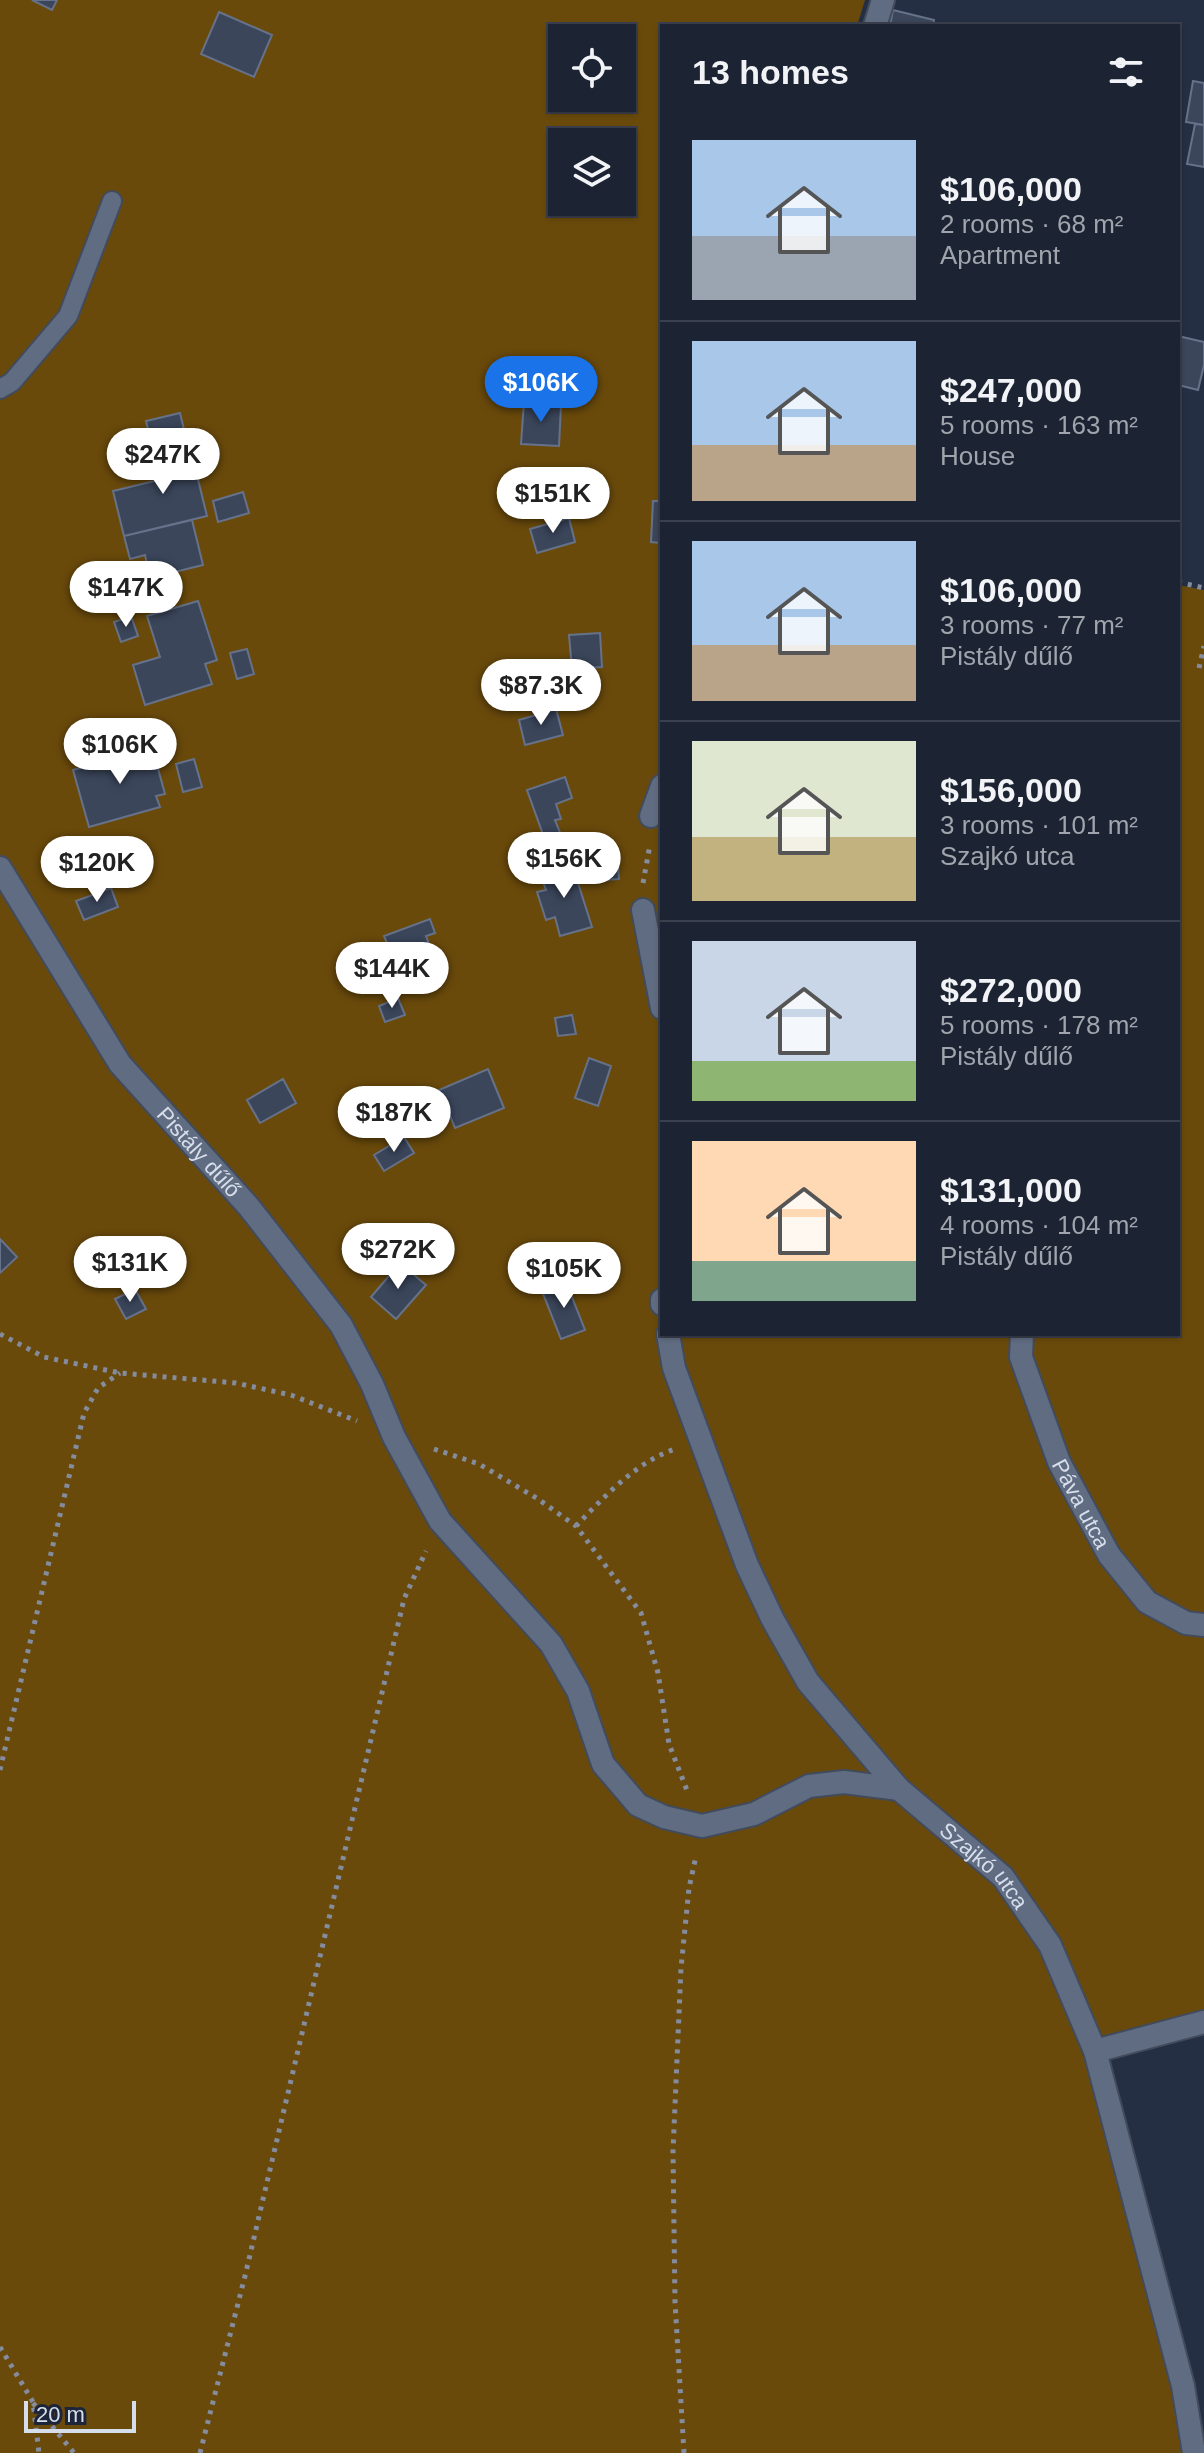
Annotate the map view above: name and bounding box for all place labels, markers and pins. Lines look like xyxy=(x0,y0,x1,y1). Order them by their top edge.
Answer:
pin: $106K xyxy=(485,356,597,424)
pin: $247K xyxy=(107,428,219,496)
pin: $151K xyxy=(497,467,609,535)
pin: $147K xyxy=(70,561,182,629)
pin: $87.3K xyxy=(476,659,606,727)
pin: $106K xyxy=(64,718,176,786)
pin: $156K xyxy=(508,832,620,900)
pin: $120K xyxy=(41,836,153,904)
pin: $144K xyxy=(336,942,448,1010)
pin: $187K xyxy=(338,1086,450,1154)
pin: $272K xyxy=(342,1223,454,1291)
pin: $131K xyxy=(74,1236,186,1304)
pin: $105K xyxy=(508,1242,620,1310)

